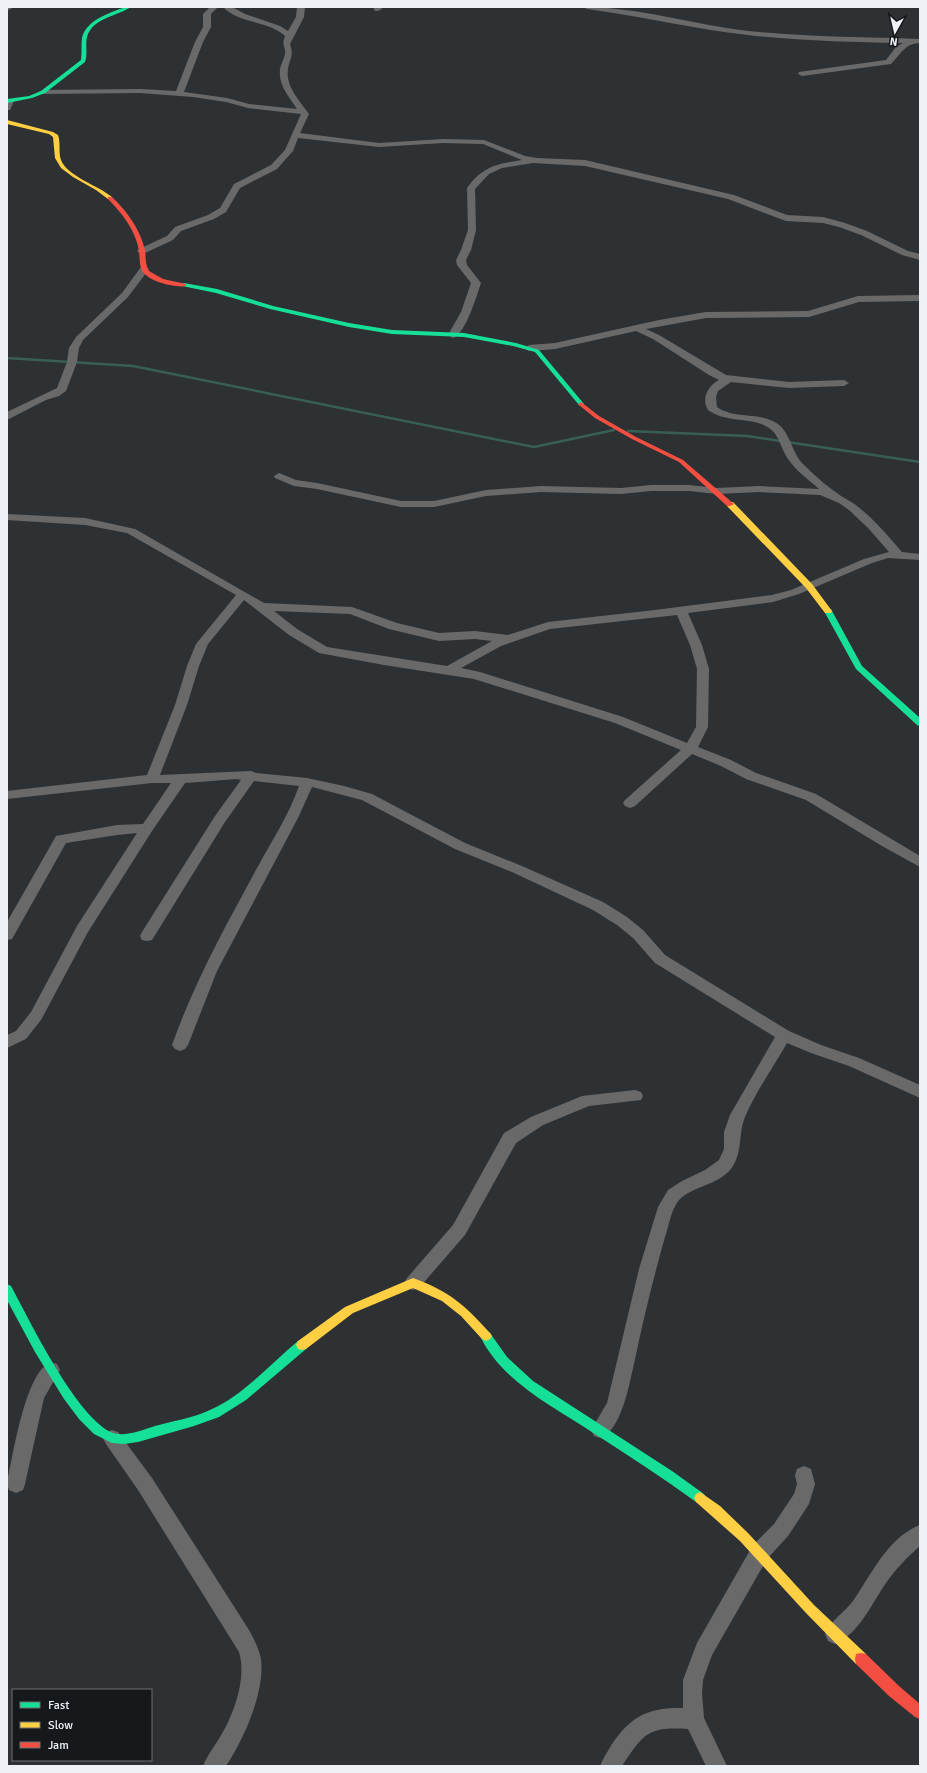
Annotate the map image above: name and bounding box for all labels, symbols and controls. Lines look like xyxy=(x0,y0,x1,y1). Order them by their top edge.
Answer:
north arrow xyxy=(875,12,915,52)
text: N xyxy=(889,34,898,48)
legend xyxy=(12,1689,152,1761)
text: Fast xyxy=(48,1698,69,1713)
text: Slow xyxy=(48,1718,73,1733)
text: Jam xyxy=(48,1738,69,1753)

